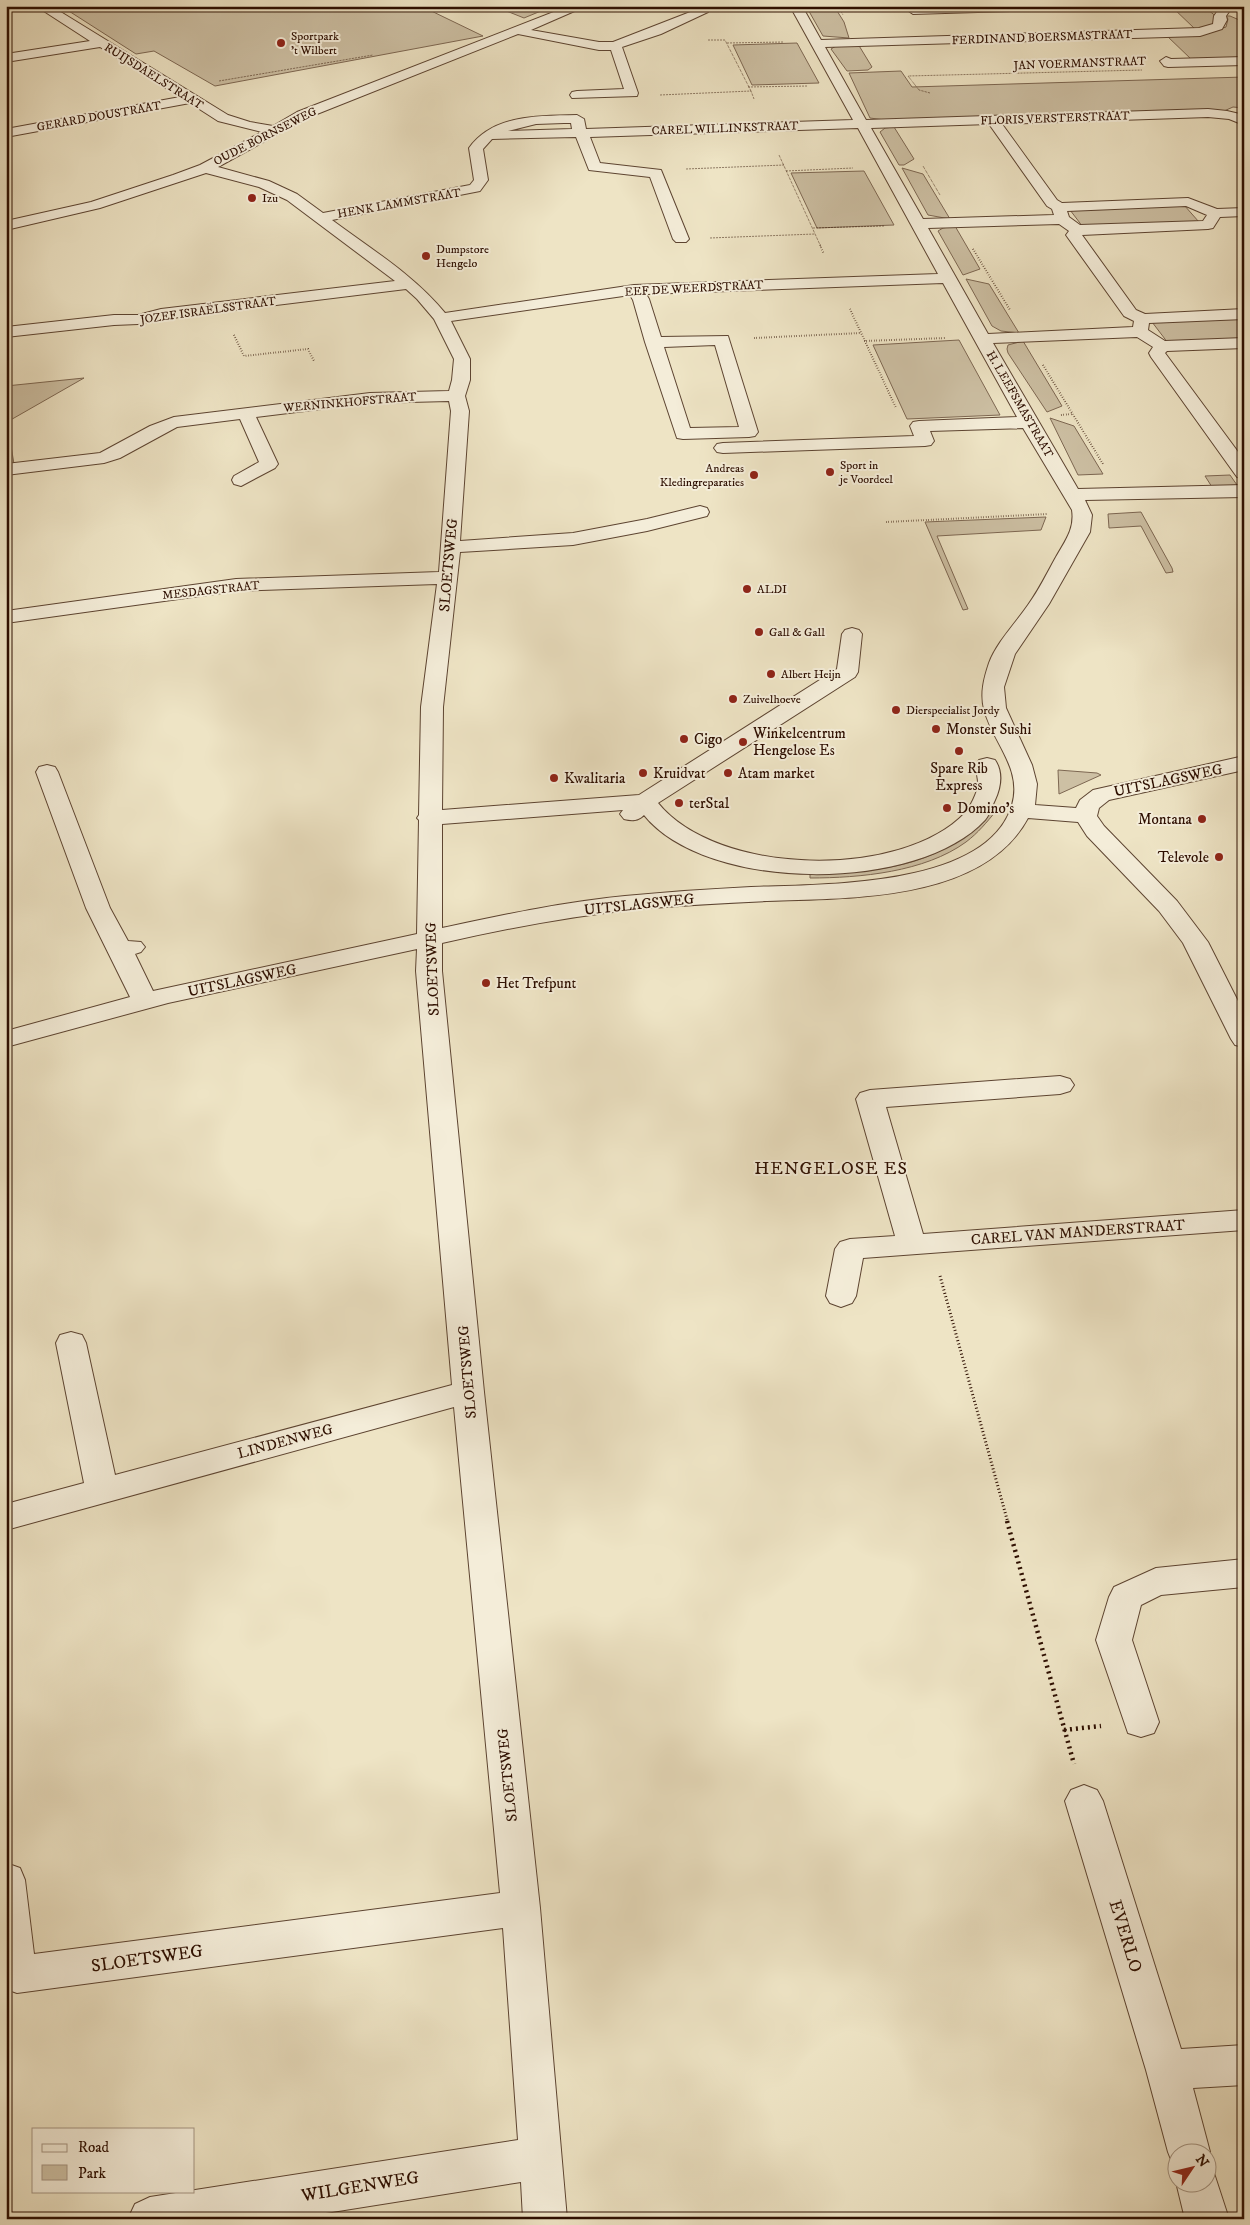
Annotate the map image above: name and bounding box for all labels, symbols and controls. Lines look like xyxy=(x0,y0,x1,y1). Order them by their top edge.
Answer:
street label: FERDINAND BOERSMASTRAAT xyxy=(951,27,1133,48)
place label: Sportpark 't Wilbert xyxy=(291,29,339,58)
marker: Sportpark 't Wilbert xyxy=(275,37,287,49)
street label: RUIJSDAELSTRAAT xyxy=(101,40,206,113)
street label: JAN VOERMANSTRAAT xyxy=(1012,54,1147,73)
street label: GERARD DOUSTRAAT xyxy=(36,98,162,135)
street label: OUDE BORNSEWEG xyxy=(211,104,320,169)
street label: FLORIS VERSTERSTRAAT xyxy=(980,108,1130,129)
street label: CAREL WILLINKSTRAAT xyxy=(651,118,799,139)
street label: HENK LAMMSTRAAT xyxy=(336,185,462,222)
place label: Izu xyxy=(262,191,278,206)
marker: Izu xyxy=(246,192,258,204)
place label: Dumpstore Hengelo xyxy=(436,242,489,271)
marker: Dumpstore Hengelo xyxy=(420,250,432,262)
street label: EEF DE WEERDSTRAAT xyxy=(624,277,764,300)
street label: JOZEF ISRAËLSSTRAAT xyxy=(138,294,277,328)
street label: H. LEEFSMASTRAAT xyxy=(983,348,1056,460)
street label: WERNINKHOFSTRAAT xyxy=(282,389,417,416)
place label: Sport in je Voordeel xyxy=(838,458,893,487)
place label: Andreas Kledingreparaties xyxy=(660,461,744,490)
marker: Sport in je Voordeel xyxy=(824,466,836,478)
marker: Andreas Kledingreparaties xyxy=(748,469,760,481)
street label: SLOETSWEG xyxy=(435,517,462,613)
street label: MESDAGSTRAAT xyxy=(162,578,261,603)
place label: ALDI xyxy=(757,582,787,597)
marker: ALDI xyxy=(741,583,753,595)
place label: Gall & Gall xyxy=(769,625,825,640)
marker: Gall & Gall xyxy=(753,626,765,638)
place label: Albert Heijn xyxy=(781,667,842,682)
marker: Albert Heijn xyxy=(765,668,777,680)
place label: Zuivelhoeve xyxy=(743,692,801,707)
marker: Zuivelhoeve xyxy=(727,693,739,705)
place label: Dierspecialist Jordy xyxy=(906,703,1000,718)
marker: Dierspecialist Jordy xyxy=(890,704,902,716)
place label: Monster Sushi xyxy=(946,720,1031,739)
marker: Monster Sushi xyxy=(930,723,942,735)
place label: Winkelcentrum Hengelose Es xyxy=(752,724,846,760)
place label: Cigo xyxy=(694,730,722,749)
marker: Cigo xyxy=(678,733,690,745)
marker: Winkelcentrum Hengelose Es xyxy=(737,736,749,748)
marker: Spare Rib Express xyxy=(953,745,965,757)
place label: Spare Rib Express xyxy=(930,759,988,795)
street label: UITSLAGSWEG xyxy=(1112,760,1225,801)
place label: Kruidvat xyxy=(653,764,706,783)
place label: Atam market xyxy=(738,764,815,783)
marker: Kruidvat xyxy=(637,767,649,779)
marker: Atam market xyxy=(722,767,734,779)
place label: Kwalitaria xyxy=(564,769,626,788)
marker: Kwalitaria xyxy=(548,772,560,784)
place label: terStal xyxy=(689,794,730,813)
marker: terStal xyxy=(673,797,685,809)
place label: Domino's xyxy=(957,799,1014,818)
marker: Domino's xyxy=(941,802,953,814)
place label: Montana xyxy=(1138,810,1193,829)
marker: Montana xyxy=(1196,813,1208,825)
place label: Televole xyxy=(1158,848,1209,867)
marker: Televole xyxy=(1213,851,1225,863)
street label: UITSLAGSWEG xyxy=(583,889,696,920)
street label: SLOETSWEG xyxy=(421,921,444,1016)
street label: UITSLAGSWEG xyxy=(186,960,299,1001)
place label: Het Trefpunt xyxy=(496,974,577,993)
marker: Het Trefpunt xyxy=(480,977,492,989)
district label: HENGELOSE ES xyxy=(754,1158,908,1180)
street label: CAREL VAN MANDERSTRAAT xyxy=(970,1215,1186,1249)
street label: SLOETSWEG xyxy=(454,1324,481,1420)
street label: LINDENWEG xyxy=(235,1419,335,1463)
street label: SLOETSWEG xyxy=(493,1727,522,1823)
street label: EVERLO xyxy=(1104,1897,1146,1975)
street label: SLOETSWEG xyxy=(90,1940,205,1978)
legend xyxy=(32,2128,195,2192)
text: Road xyxy=(78,2138,110,2157)
north arrow xyxy=(1168,2142,1218,2192)
text: N xyxy=(1191,2151,1213,2171)
text: Park xyxy=(78,2164,107,2183)
street label: WILGENWEG xyxy=(299,2167,421,2207)

